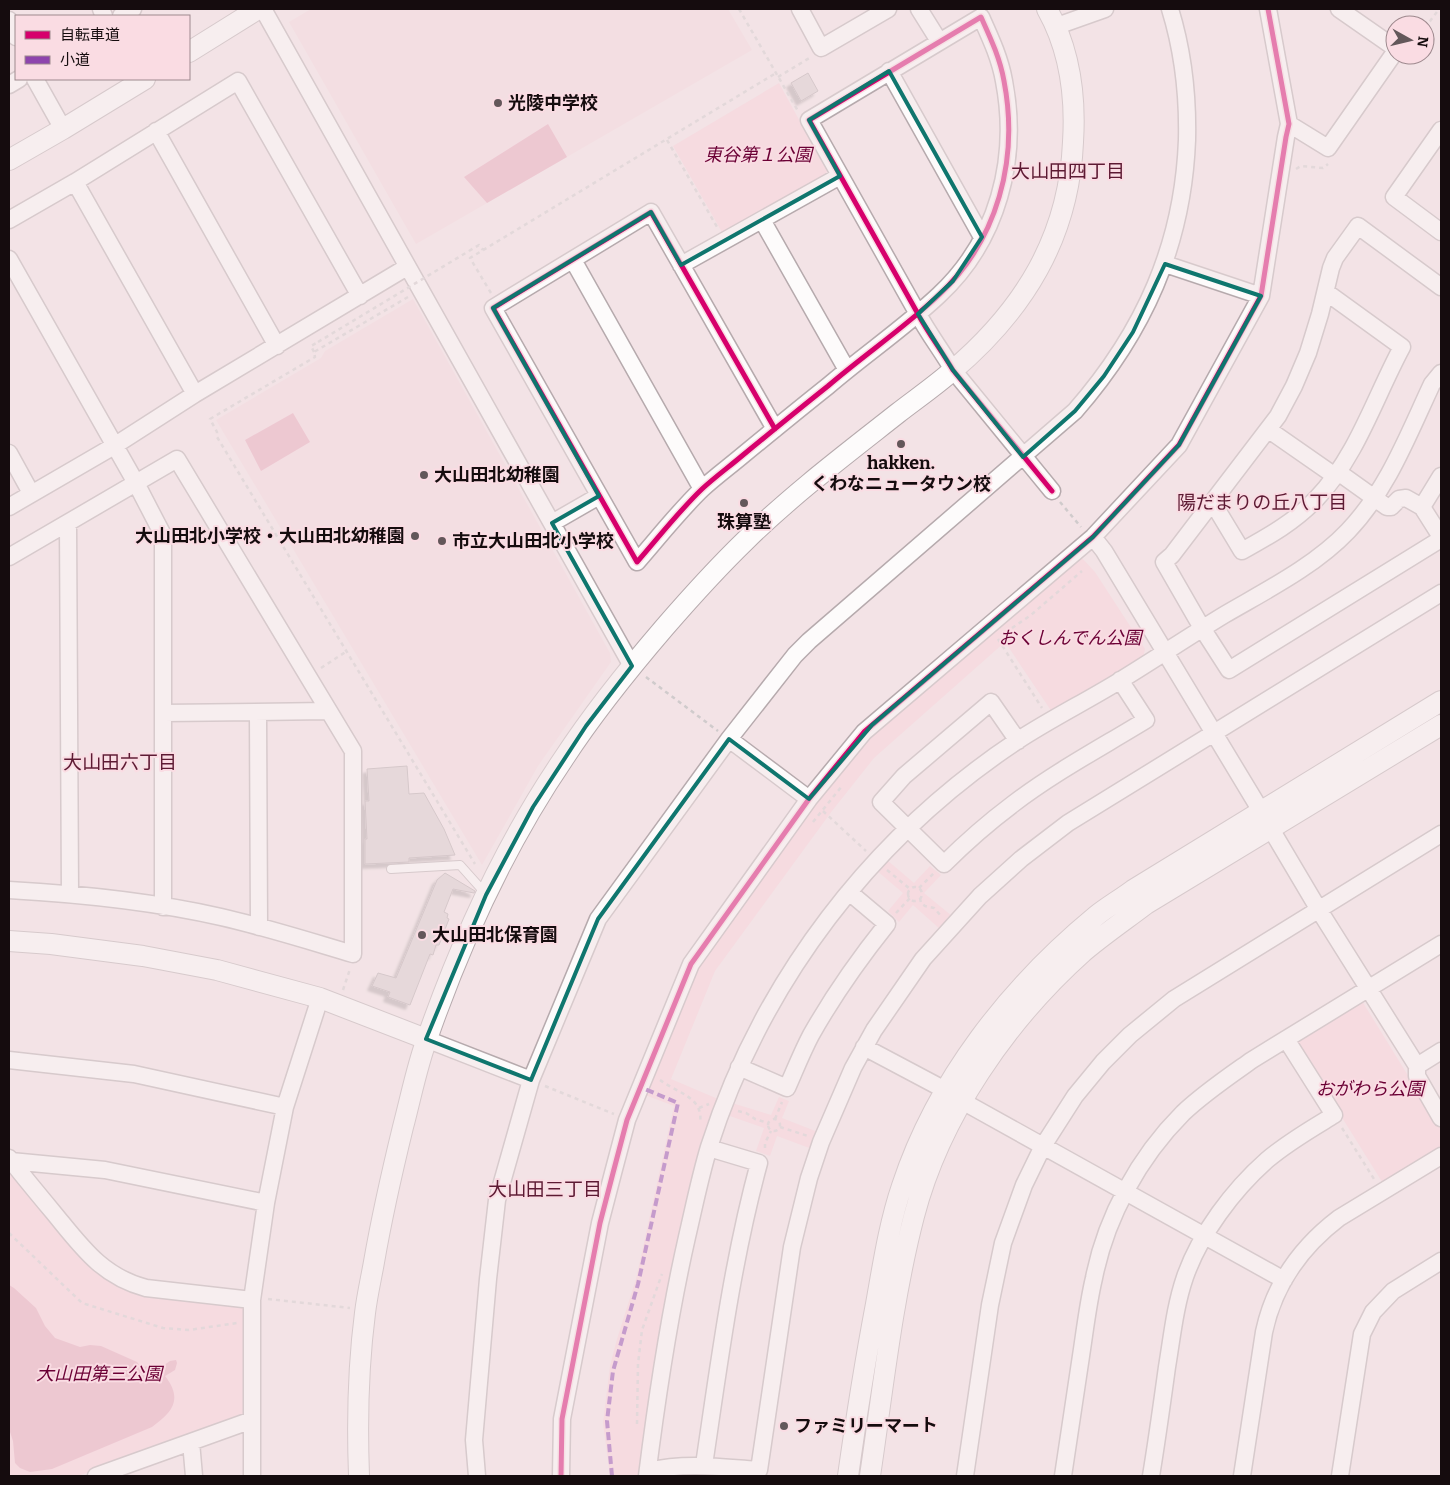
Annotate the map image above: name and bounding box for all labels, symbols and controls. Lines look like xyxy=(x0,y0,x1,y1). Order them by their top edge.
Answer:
legend xyxy=(15,15,190,80)
north arrow xyxy=(1385,15,1435,65)
text: 自転車道 xyxy=(60,26,120,44)
text: N xyxy=(1413,35,1432,48)
text: 小道 xyxy=(60,51,90,69)
place label: 光陵中学校 xyxy=(508,92,598,114)
marker: 光陵中学校 xyxy=(492,97,504,109)
park label: 東谷第１公園 xyxy=(704,144,815,166)
district label: 大山田四丁目 xyxy=(1011,160,1125,183)
marker: hakken. くわなニュータウン校 xyxy=(895,438,907,450)
place label: hakken. くわなニュータウン校 xyxy=(811,452,991,495)
place label: 大山田北幼稚園 xyxy=(434,464,560,486)
marker: 大山田北幼稚園 xyxy=(418,469,430,481)
district label: 陽だまりの丘八丁目 xyxy=(1177,491,1347,514)
marker: 珠算塾 xyxy=(738,497,750,509)
place label: 珠算塾 xyxy=(717,511,771,533)
place label: 大山田北小学校・大山田北幼稚園 xyxy=(135,525,405,547)
marker: 大山田北小学校・大山田北幼稚園 xyxy=(409,530,421,542)
place label: 市立大山田北小学校 xyxy=(452,530,614,552)
marker: 市立大山田北小学校 xyxy=(436,535,448,547)
park label: おくしんでん公園 xyxy=(998,627,1145,649)
district label: 大山田六丁目 xyxy=(63,751,177,774)
place label: 大山田北保育園 xyxy=(432,924,558,946)
marker: 大山田北保育園 xyxy=(416,929,428,941)
park label: おがわら公園 xyxy=(1316,1078,1427,1100)
district label: 大山田三丁目 xyxy=(488,1178,602,1201)
park label: 大山田第三公園 xyxy=(36,1363,165,1385)
place label: ファミリーマート xyxy=(794,1415,938,1437)
marker: ファミリーマート xyxy=(778,1420,790,1432)

